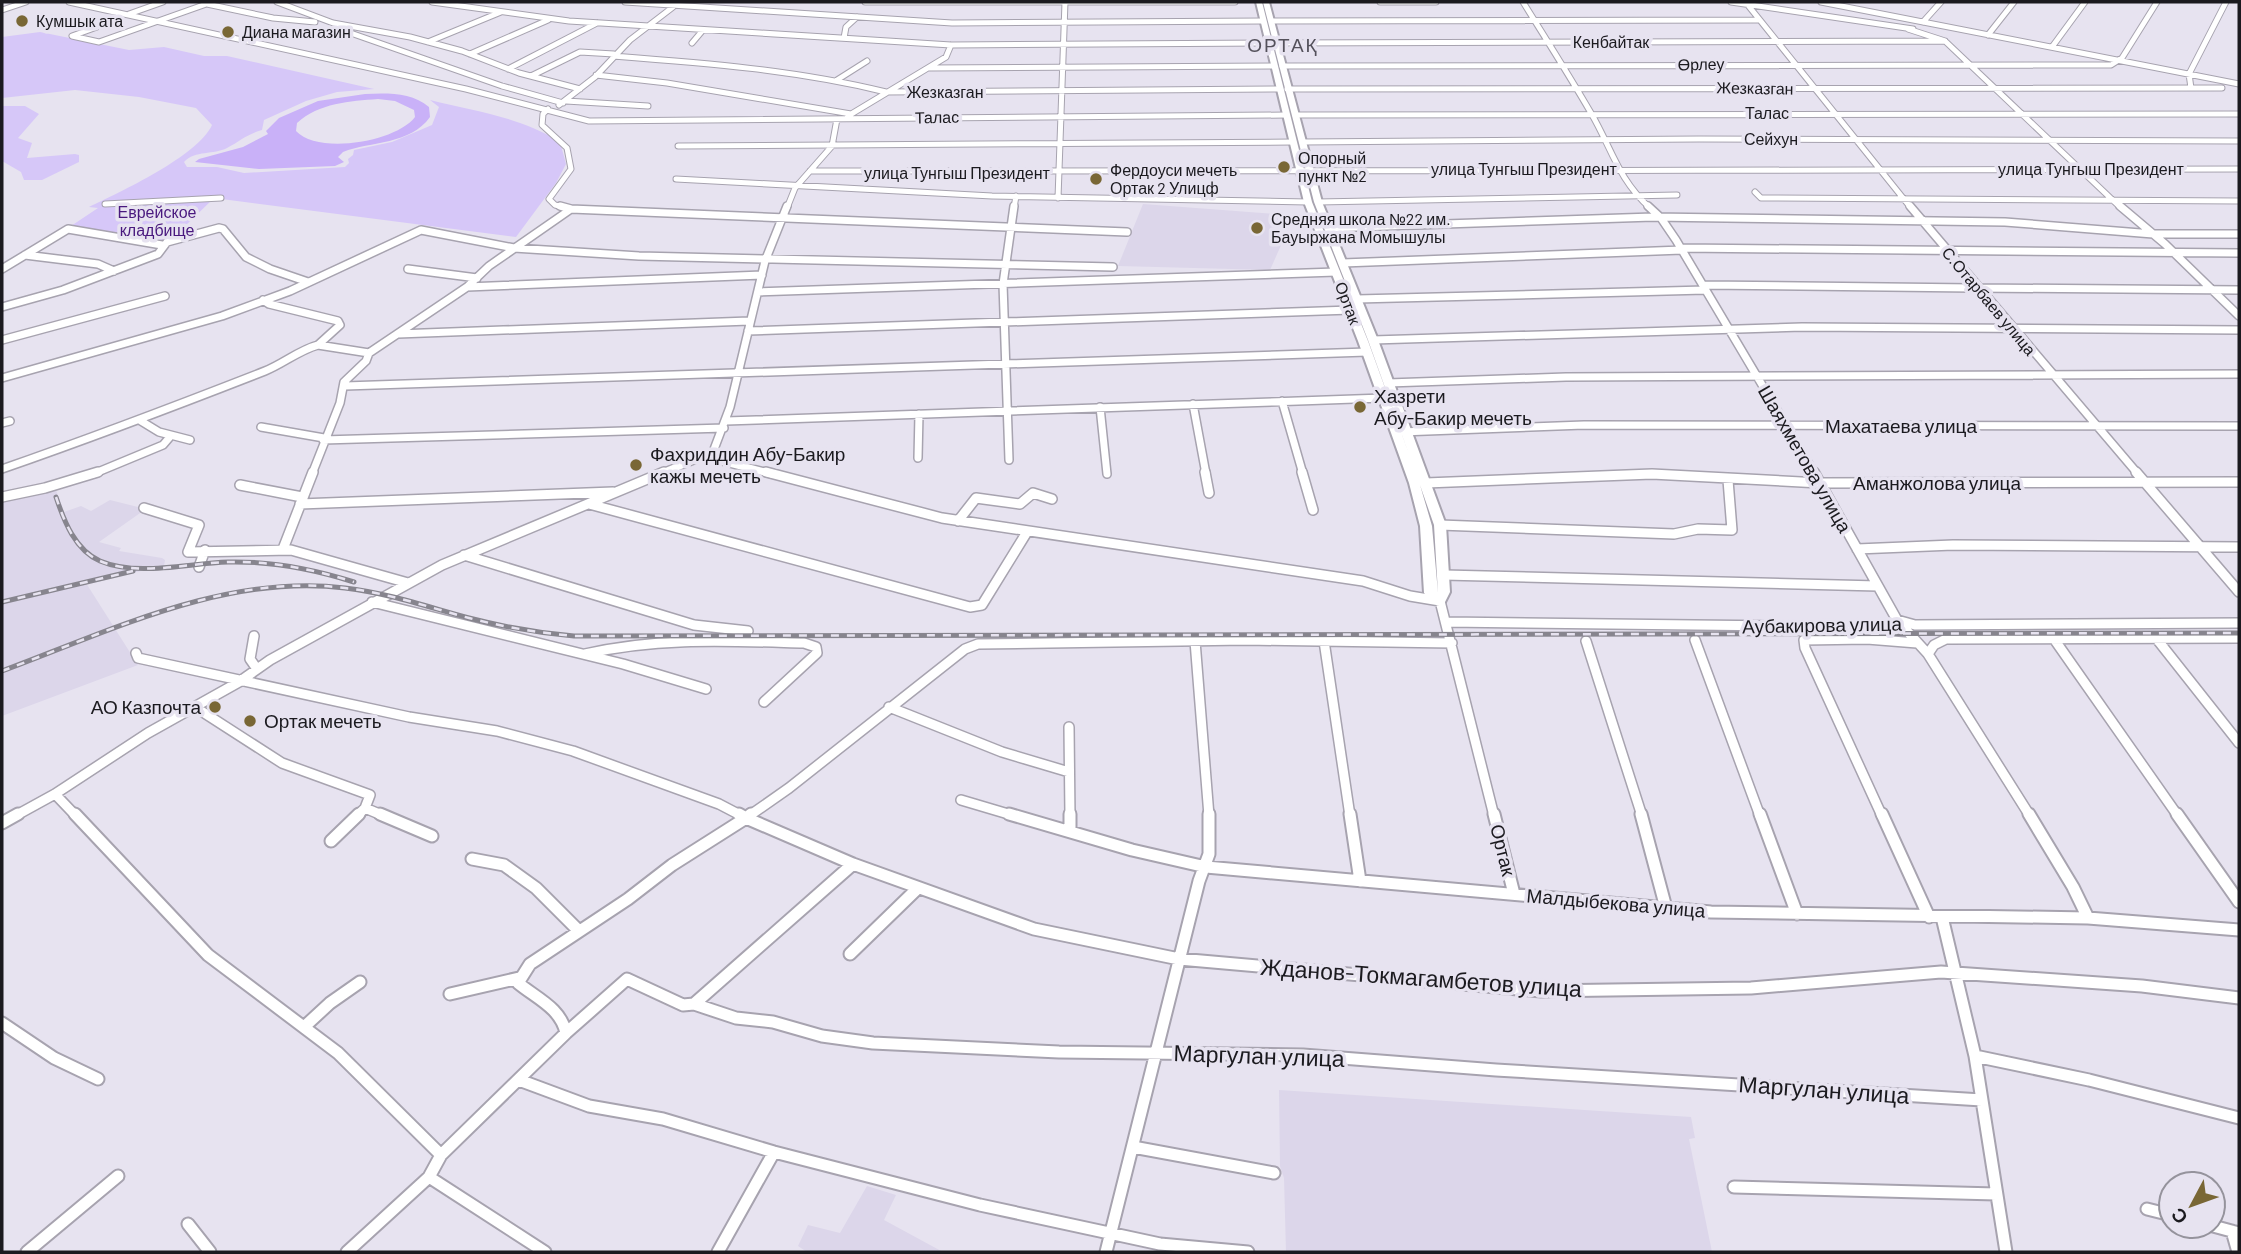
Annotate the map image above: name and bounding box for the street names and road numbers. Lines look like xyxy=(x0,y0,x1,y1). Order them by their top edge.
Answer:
street label: Кенбайтак xyxy=(1573,32,1650,51)
street label: Өрлеу xyxy=(1677,54,1725,73)
street label: Жезказган xyxy=(1716,77,1794,98)
street label: Жезказган xyxy=(906,82,984,101)
street label: Талас xyxy=(1745,103,1789,122)
street label: Талас xyxy=(915,107,959,126)
street label: Сейхун xyxy=(1744,129,1798,148)
street label: улица Тунгыш Президент xyxy=(1431,159,1618,178)
street label: улица Тунгыш Президент xyxy=(1998,159,2185,178)
street label: улица Тунгыш Президент xyxy=(864,163,1051,182)
street label: С.Отарбаев улица xyxy=(1939,243,2040,359)
street label: Ортак xyxy=(1332,279,1366,328)
street label: Шаяхметова улица xyxy=(1754,381,1857,537)
street label: Махатаева улица xyxy=(1825,414,1977,437)
street label: Аманжолова улица xyxy=(1853,471,2021,494)
street label: Аубакирова улица xyxy=(1742,612,1902,637)
street label: Ортак xyxy=(1486,822,1521,879)
street label: Малдыбекова улица xyxy=(1526,883,1707,922)
street label: Жданов-Токмагамбетов улица xyxy=(1259,952,1583,1002)
street label: Маргулан улица xyxy=(1173,1038,1345,1072)
street label: Маргулан улица xyxy=(1738,1069,1911,1109)

